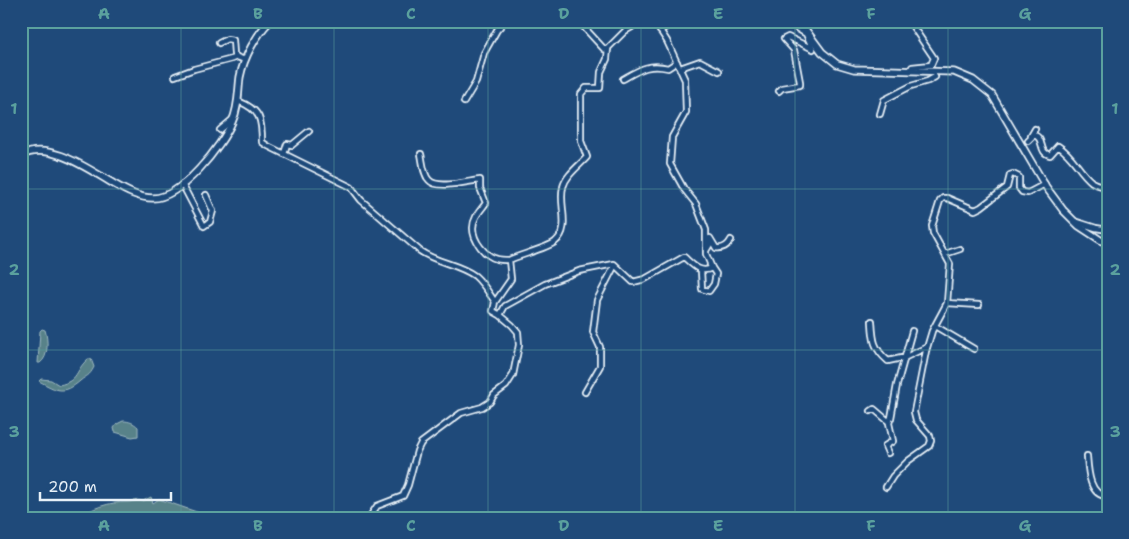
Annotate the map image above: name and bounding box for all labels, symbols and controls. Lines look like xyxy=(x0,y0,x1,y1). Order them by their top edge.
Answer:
text: A xyxy=(98,3,110,24)
text: B xyxy=(253,3,263,24)
text: C xyxy=(406,3,416,24)
text: D xyxy=(558,3,570,24)
text: E xyxy=(713,3,723,24)
text: F xyxy=(866,3,876,24)
text: G xyxy=(1019,3,1032,24)
text: 1 xyxy=(10,98,18,119)
text: 1 xyxy=(1111,98,1119,119)
text: 2 xyxy=(8,259,20,280)
text: 2 xyxy=(1109,259,1121,280)
text: 3 xyxy=(8,421,20,442)
text: 3 xyxy=(1109,421,1121,442)
scale bar xyxy=(40,469,171,501)
text: 200 m xyxy=(48,477,97,497)
text: A xyxy=(98,515,110,536)
text: B xyxy=(253,515,263,536)
text: C xyxy=(406,515,416,536)
text: D xyxy=(558,515,570,536)
text: E xyxy=(713,515,723,536)
text: F xyxy=(866,515,876,536)
text: G xyxy=(1019,515,1032,536)

